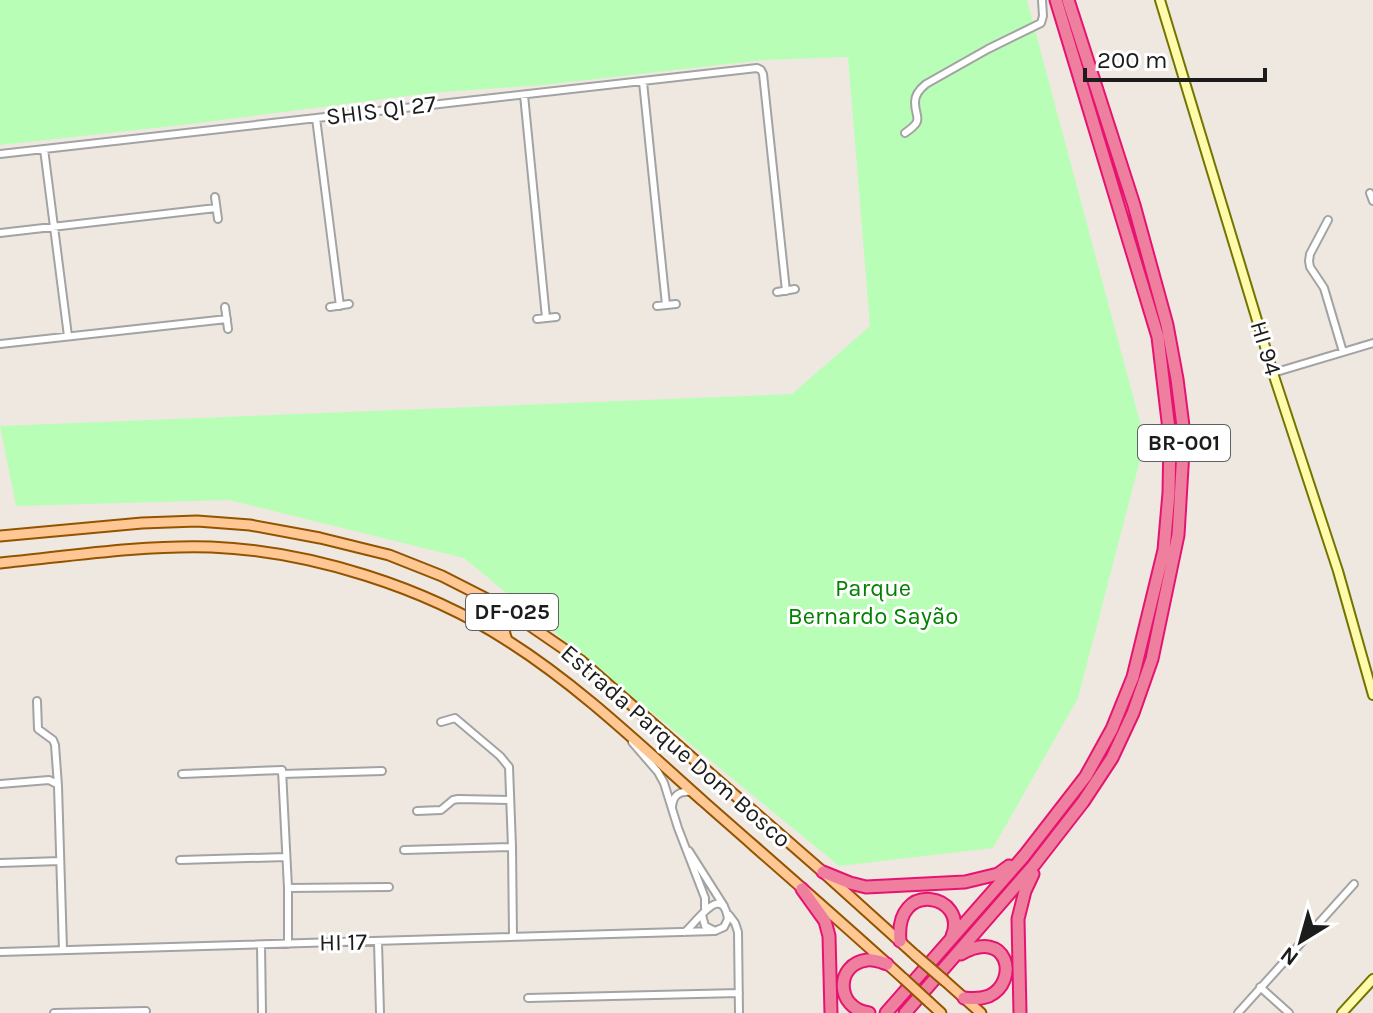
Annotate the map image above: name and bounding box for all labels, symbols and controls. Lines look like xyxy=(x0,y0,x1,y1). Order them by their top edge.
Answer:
scale bar xyxy=(1085,32,1265,82)
text: 200 m xyxy=(1097,46,1168,74)
street label: SHIS QI 27 xyxy=(324,89,438,131)
street label: HI 94 xyxy=(1244,317,1288,379)
road number: BR-001 xyxy=(1138,425,1230,461)
park label: Parque Bernardo Sayão xyxy=(788,574,958,630)
road number: DF-025 xyxy=(466,594,558,630)
street label: Estrada Parque Dom Bosco xyxy=(555,639,797,853)
north arrow xyxy=(1261,901,1341,981)
street label: HI 17 xyxy=(319,928,367,956)
text: N xyxy=(1275,941,1304,971)

